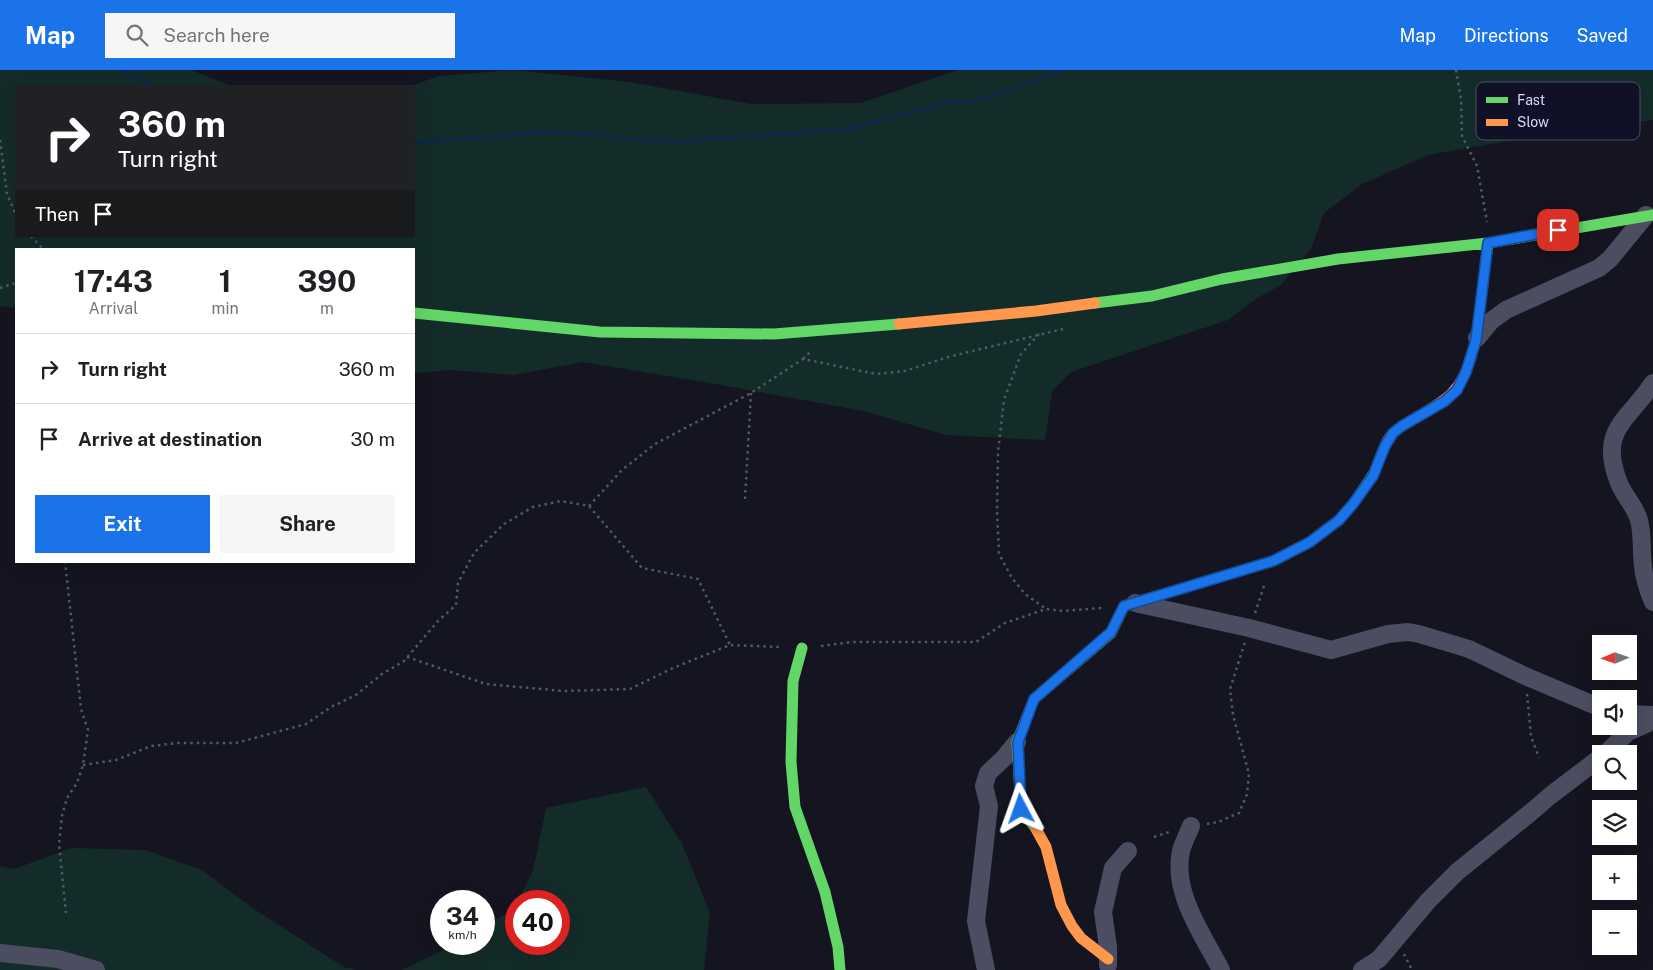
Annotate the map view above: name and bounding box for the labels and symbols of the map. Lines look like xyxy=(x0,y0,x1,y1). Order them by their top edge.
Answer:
legend xyxy=(1476,82,1640,140)
text: Fast xyxy=(1517,92,1545,108)
text: Slow xyxy=(1517,114,1549,130)
pin xyxy=(1537,209,1579,251)
north arrow xyxy=(1592,635,1638,680)
position arrow xyxy=(994,782,1046,834)
speed limit sign: 40 xyxy=(505,890,570,955)

